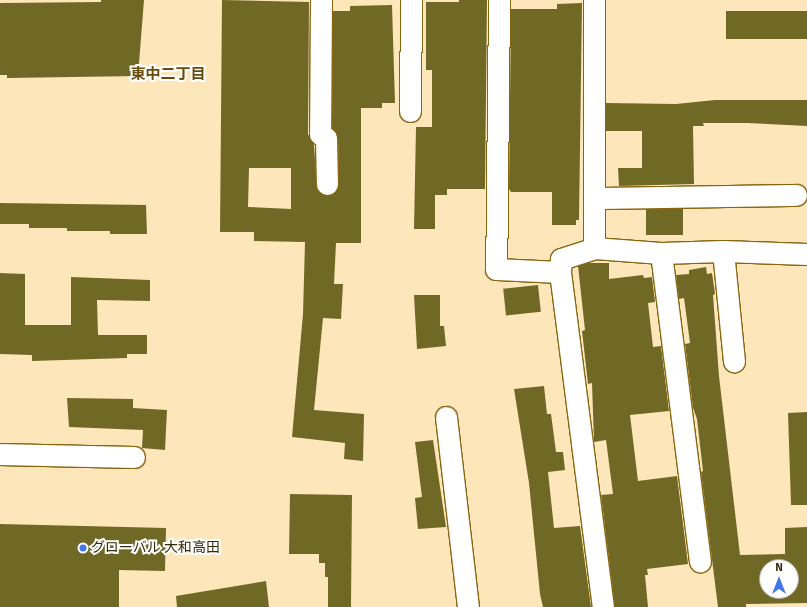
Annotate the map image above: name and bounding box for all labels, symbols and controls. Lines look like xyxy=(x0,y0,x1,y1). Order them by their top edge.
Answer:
district label: 東中二丁目 xyxy=(131,66,205,84)
place label: グローバル 大和高田 xyxy=(91,540,220,556)
marker: グローバル 大和高田 xyxy=(78,543,88,553)
north arrow xyxy=(759,559,799,599)
text: N xyxy=(775,561,783,574)

